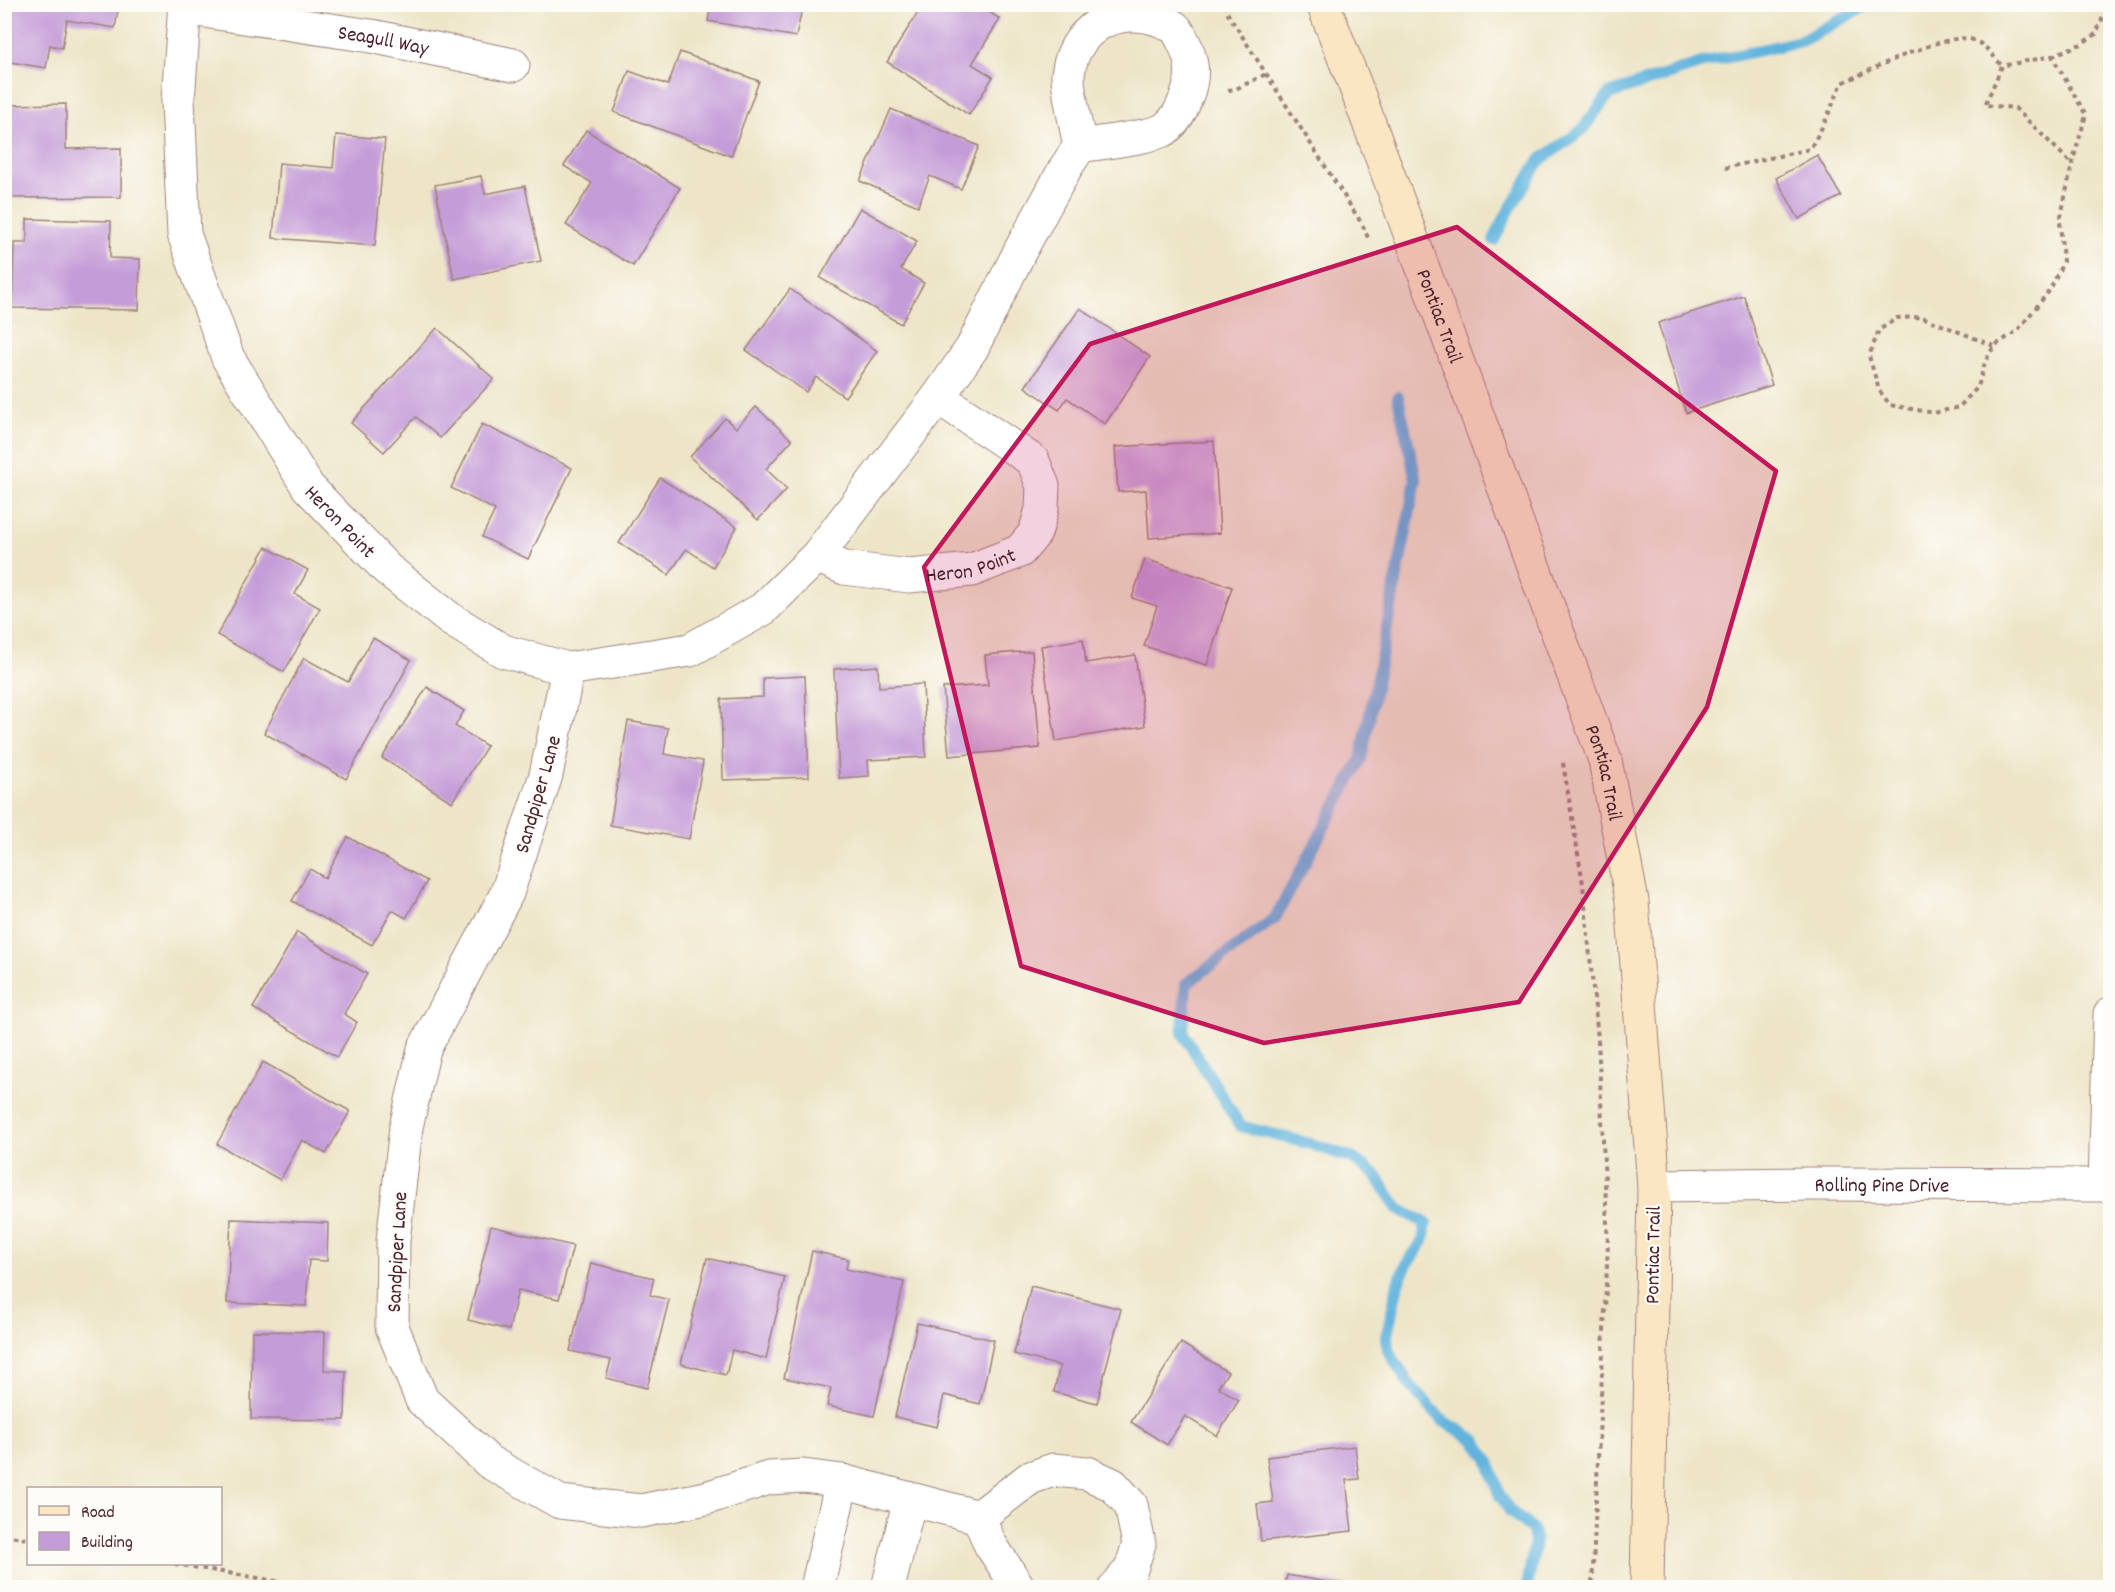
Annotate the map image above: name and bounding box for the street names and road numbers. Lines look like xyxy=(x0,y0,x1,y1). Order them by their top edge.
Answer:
street label: Seagull Way xyxy=(336,19,432,66)
street label: Pontiac Trail xyxy=(1406,265,1469,368)
street label: Heron Point xyxy=(296,480,381,567)
street label: Heron Point xyxy=(925,542,1021,592)
street label: Pontiac Trail xyxy=(1575,721,1628,824)
street label: Sandpiper Lane xyxy=(509,732,571,857)
street label: Rolling Pine Drive xyxy=(1815,1172,1949,1202)
street label: Sandpiper Lane xyxy=(381,1191,417,1313)
street label: Pontiac Trail xyxy=(1639,1206,1671,1304)

